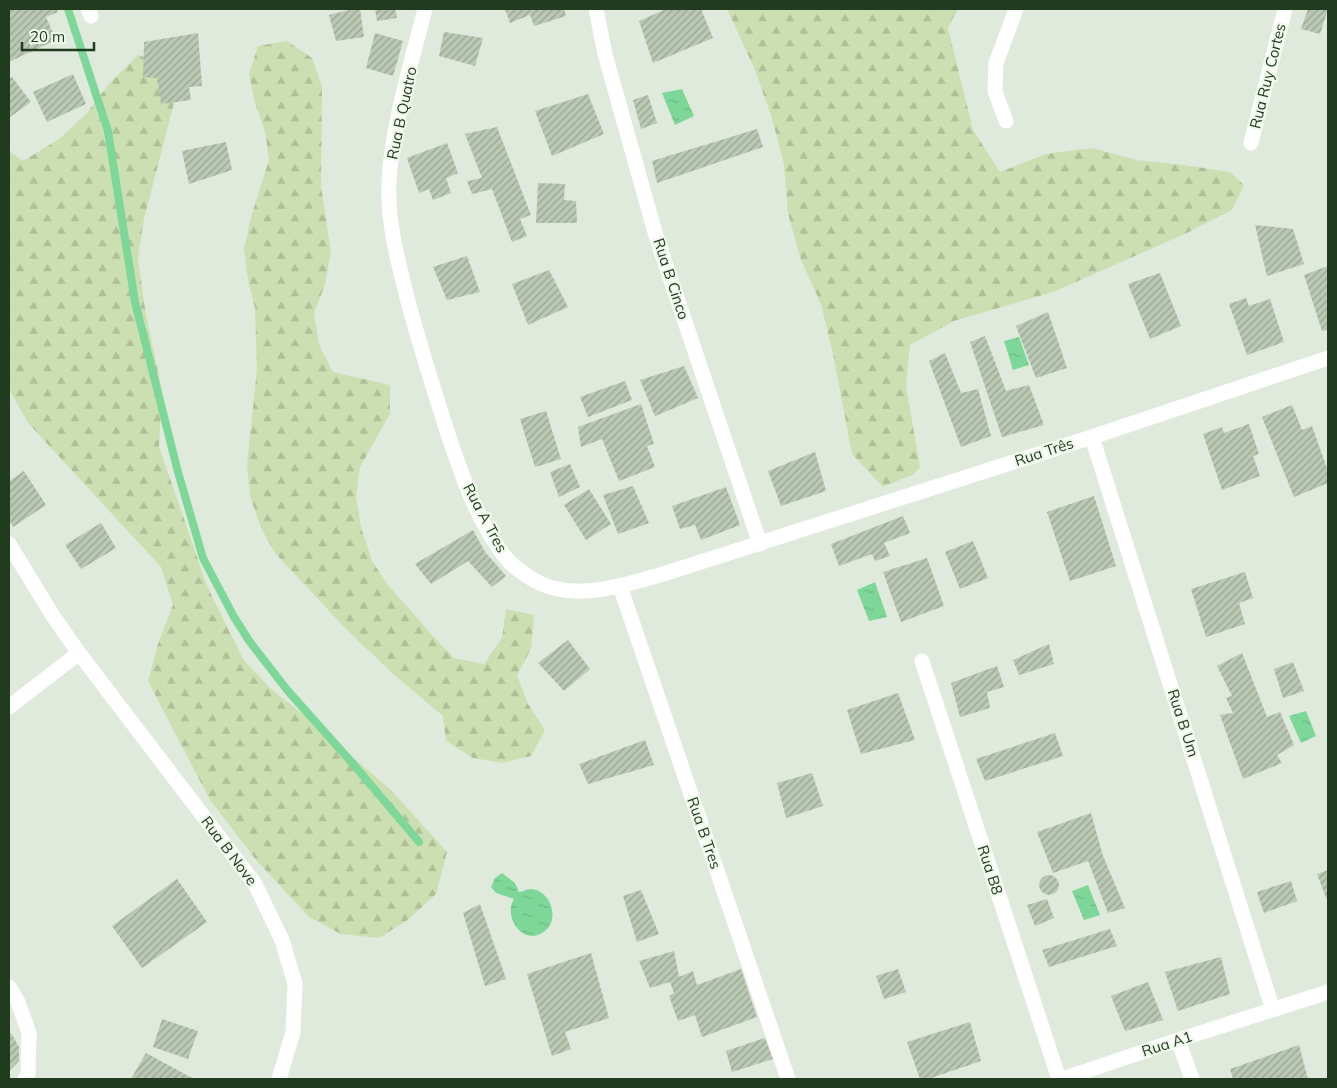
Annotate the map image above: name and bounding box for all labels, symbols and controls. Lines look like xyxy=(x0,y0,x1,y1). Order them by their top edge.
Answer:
scale bar xyxy=(22,20,95,52)
street label: Rua Ruy Cortes xyxy=(1245,21,1290,130)
text: 20 m xyxy=(30,27,65,46)
street label: Rua B Quatro xyxy=(382,65,421,161)
street label: Rua B Cinco xyxy=(649,236,694,322)
street label: Rua Três xyxy=(1012,433,1076,470)
street label: Rua A Tres xyxy=(459,480,512,556)
street label: Rua B Um xyxy=(1164,687,1203,759)
street label: Rua B Tres xyxy=(683,794,726,871)
street label: Rua B Nove xyxy=(197,812,262,889)
street label: Rua B8 xyxy=(974,843,1007,897)
street label: Rua A1 xyxy=(1139,1026,1195,1061)

